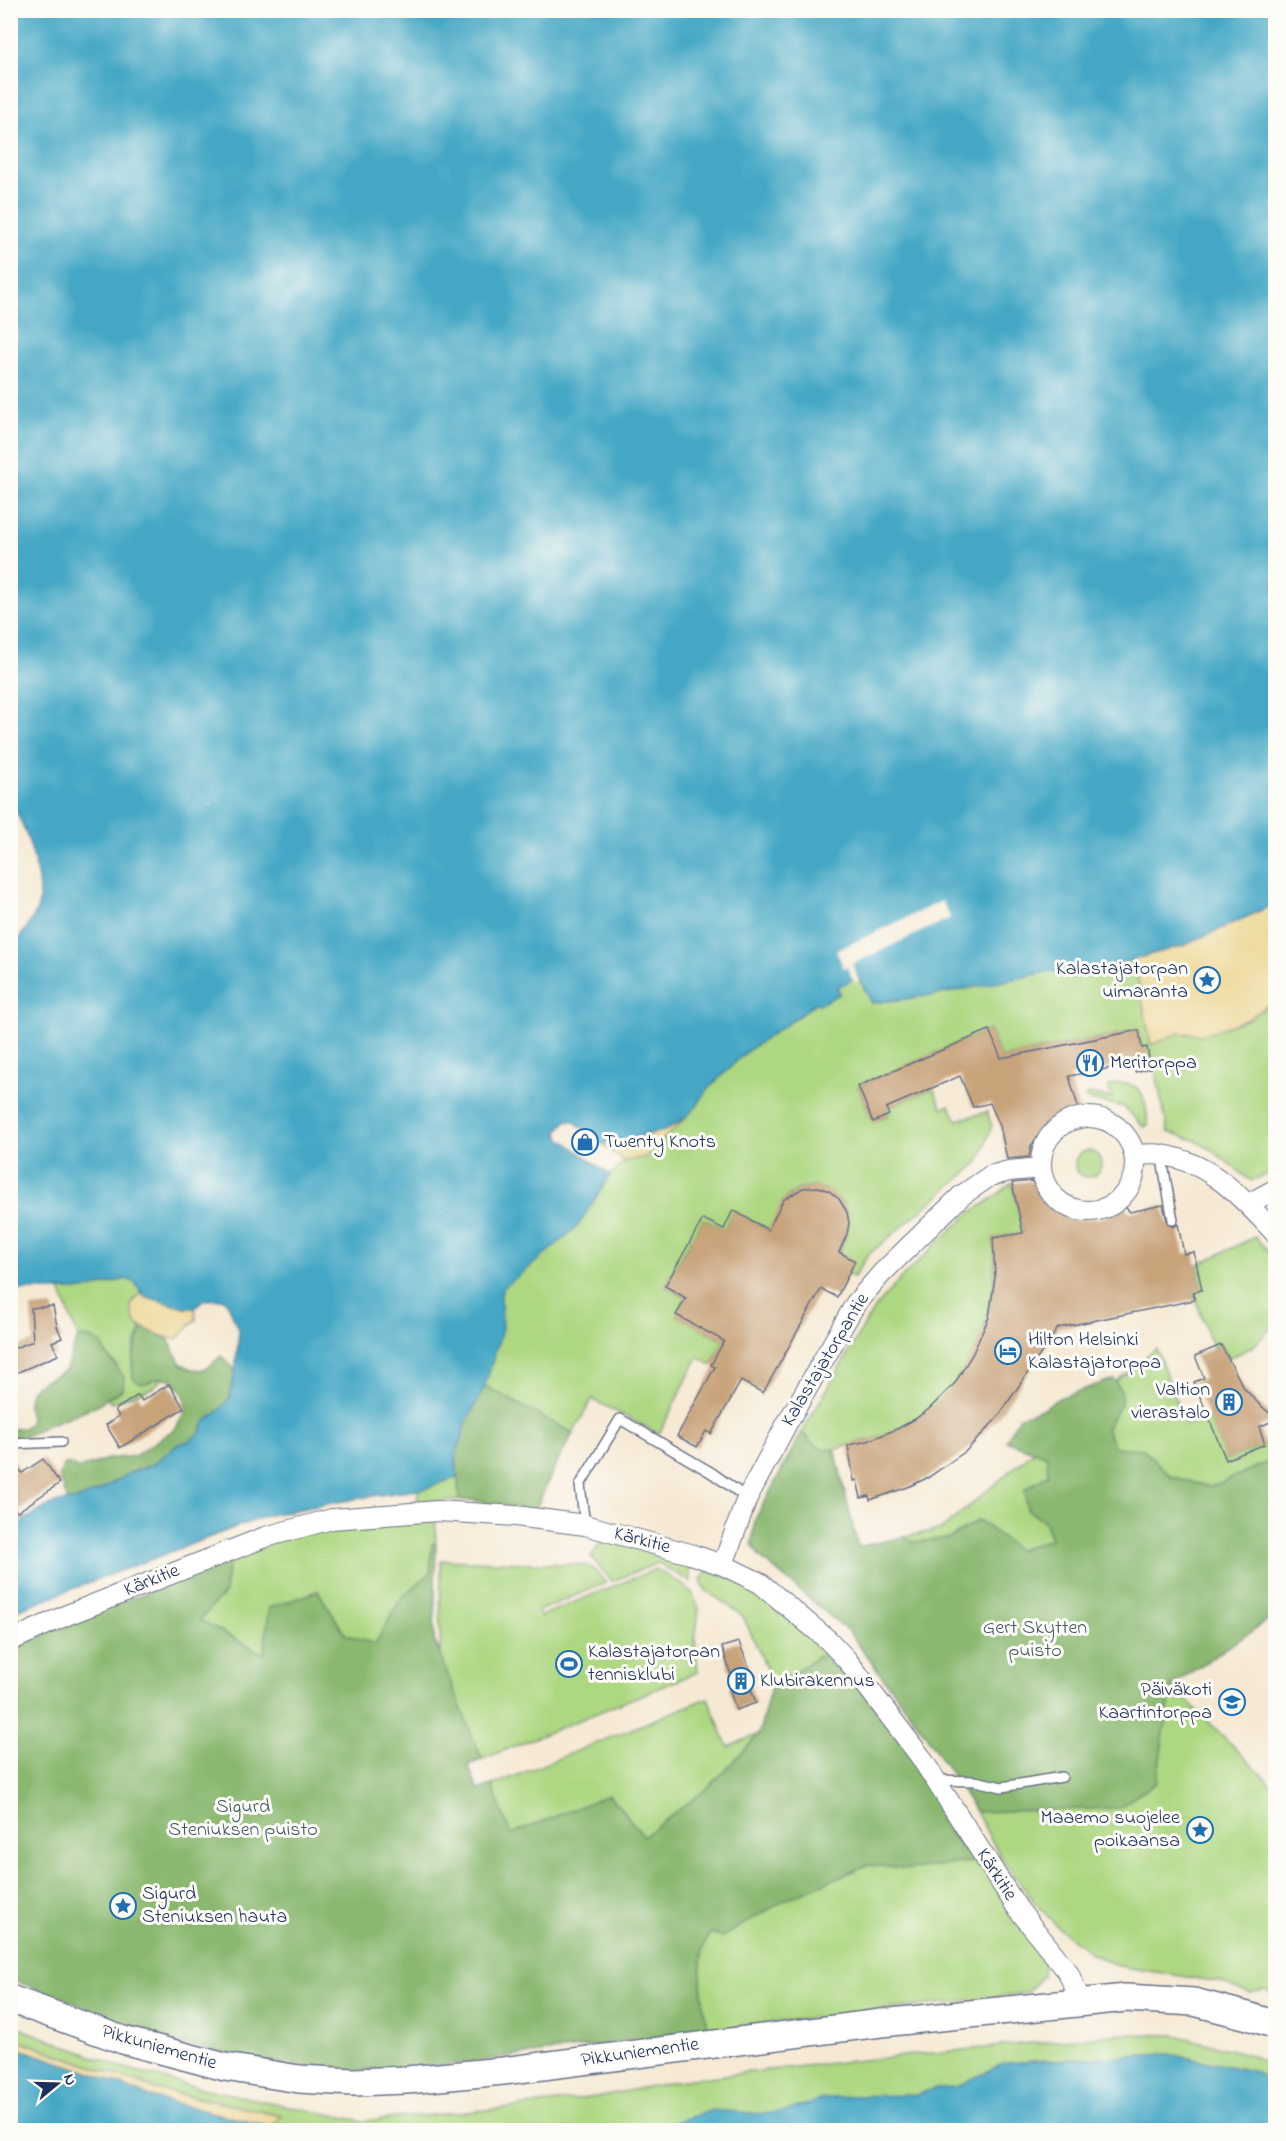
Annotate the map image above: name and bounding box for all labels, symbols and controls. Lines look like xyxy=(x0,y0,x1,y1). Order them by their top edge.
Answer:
place label: Kalastajatorpan uimaranta xyxy=(1056,955,1188,1007)
place icon: Kalastajatorpan uimaranta xyxy=(1192,965,1222,995)
restaurant icon: Meritorppa xyxy=(1075,1048,1105,1078)
place label: Meritorppa xyxy=(1110,1049,1197,1078)
shop icon: Twenty Knots xyxy=(570,1127,600,1157)
place label: Twenty Knots xyxy=(604,1128,716,1157)
street label: Kalastajatorpantie xyxy=(775,1288,877,1432)
place label: Hilton Helsinki Kalastajatorppa xyxy=(1028,1326,1161,1378)
hotel icon: Hilton Helsinki Kalastajatorppa xyxy=(993,1336,1023,1366)
place label: Valtion vierastalo xyxy=(1131,1376,1210,1428)
building icon: Valtion vierastalo xyxy=(1214,1387,1244,1417)
street label: Kärkitie xyxy=(610,1520,674,1562)
street label: Kärkitie xyxy=(120,1557,184,1605)
park label: Gert Skytten puisto xyxy=(983,1614,1087,1666)
place label: Kalastajatorpan tennisklubi xyxy=(588,1638,720,1690)
sports icon: Kalastajatorpan tennisklubi xyxy=(554,1649,584,1679)
building icon: Klubirakennus xyxy=(726,1666,756,1696)
place label: Klubirakennus xyxy=(760,1667,875,1696)
place label: Päiväkoti Kaartintorppa xyxy=(1098,1676,1212,1728)
school or university icon: Päiväkoti Kaartintorppa xyxy=(1217,1687,1247,1717)
park label: Sigurd Steniuksen puisto xyxy=(168,1793,318,1845)
place label: Maaemo suojelee poikaansa xyxy=(1041,1804,1180,1856)
place icon: Maaemo suojelee poikaansa xyxy=(1185,1815,1215,1845)
street label: Kärkitie xyxy=(968,1843,1024,1907)
place label: Sigurd Steniuksen hauta xyxy=(142,1880,287,1932)
place icon: Sigurd Steniuksen hauta xyxy=(108,1891,138,1921)
street label: Pikkuniementie xyxy=(98,2018,220,2078)
street label: Pikkuniementie xyxy=(579,2030,701,2076)
north arrow xyxy=(27,2054,87,2114)
text: N xyxy=(56,2071,82,2089)

